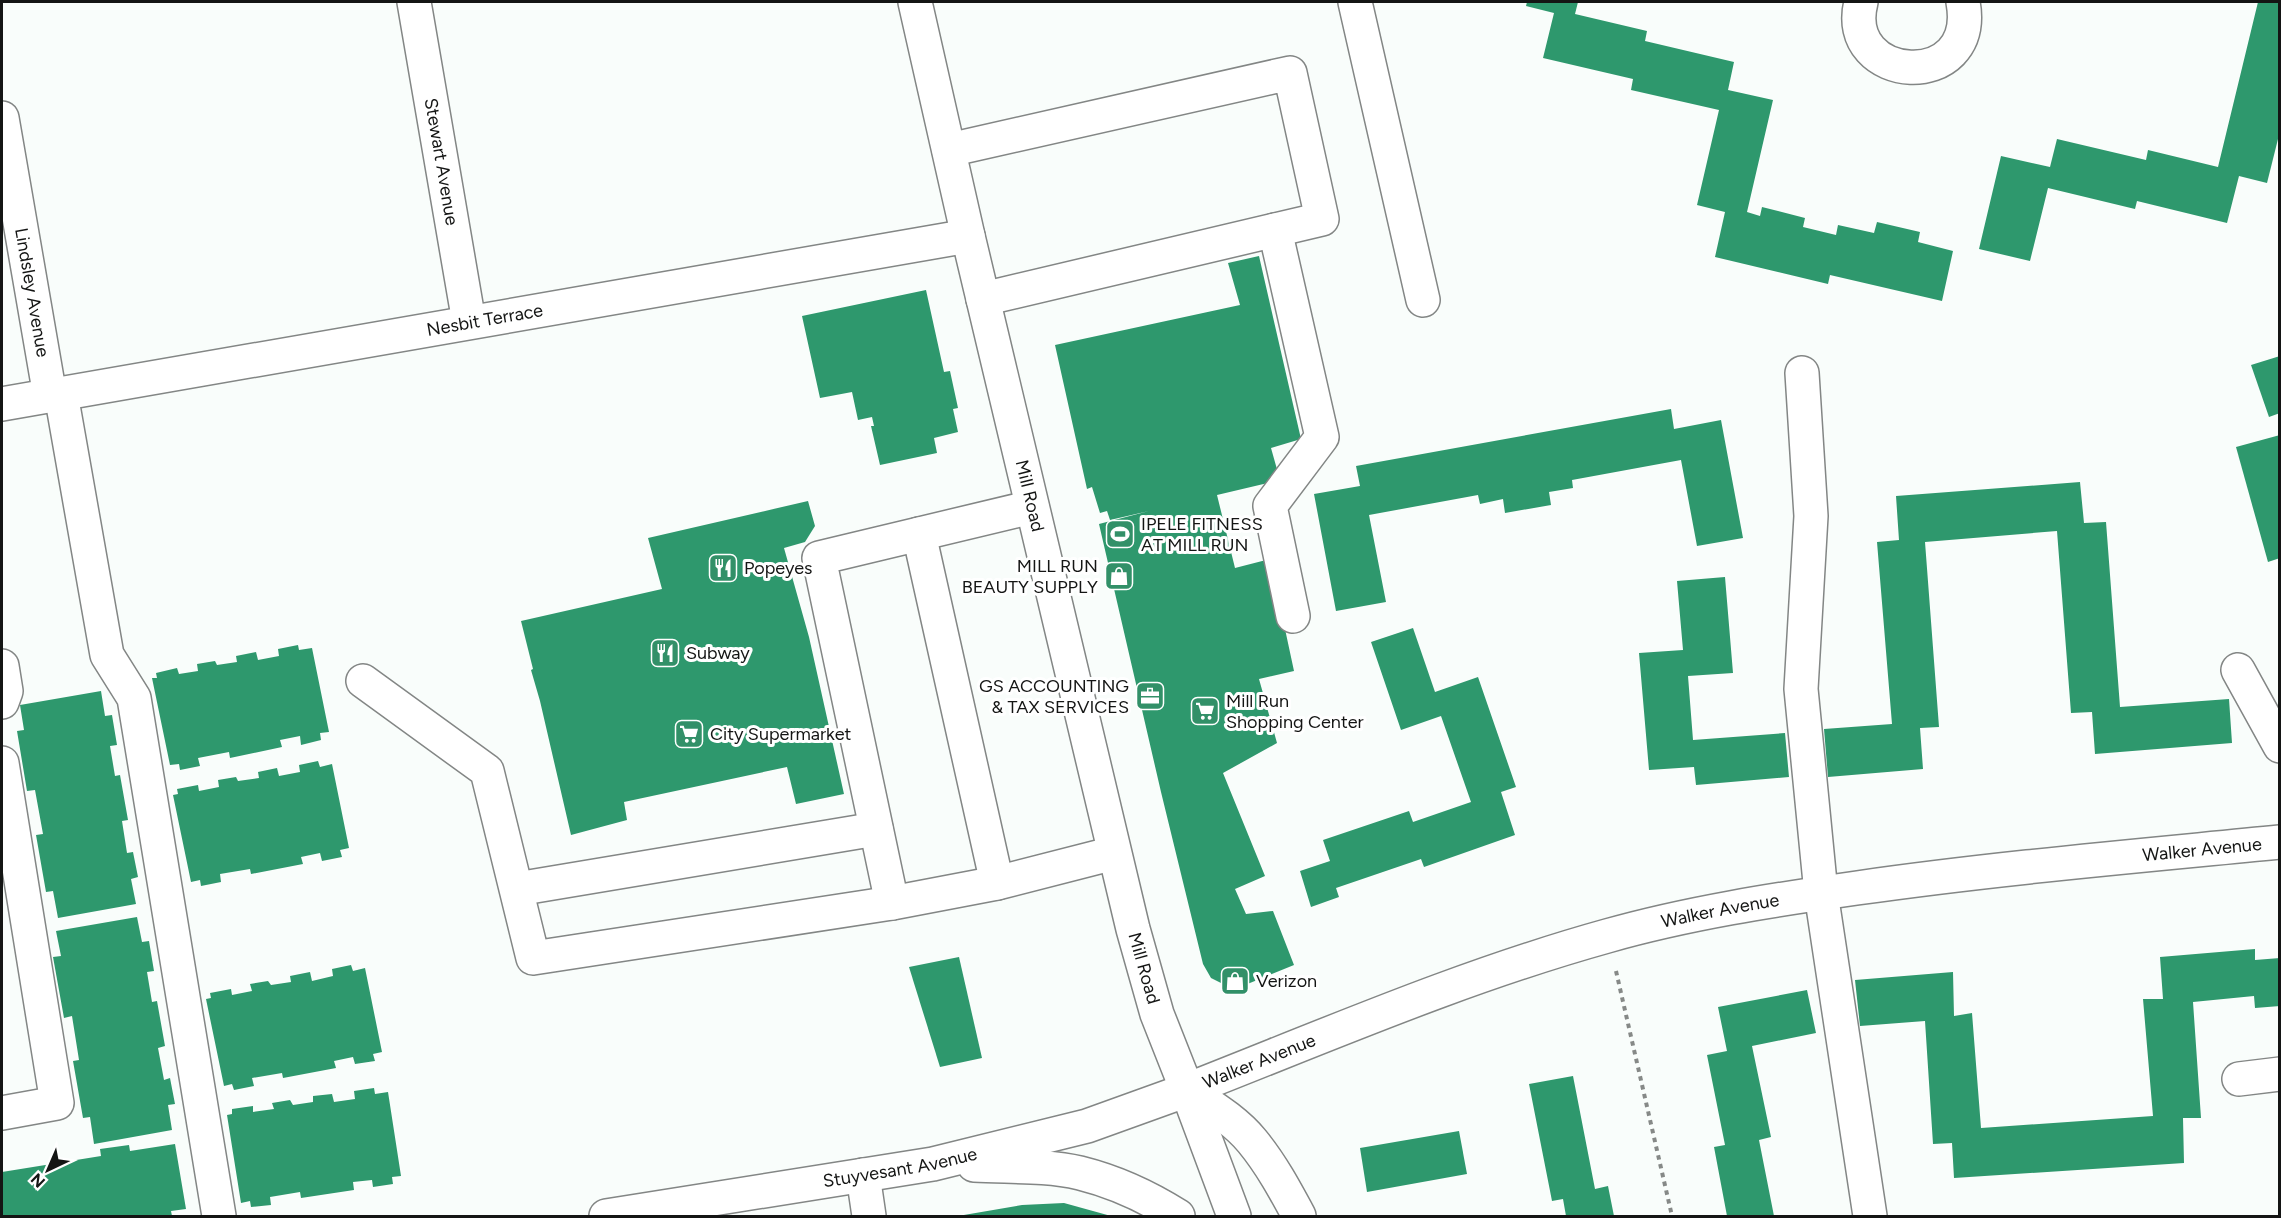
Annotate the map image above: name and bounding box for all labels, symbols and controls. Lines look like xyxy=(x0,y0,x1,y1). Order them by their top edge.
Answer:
street label: Stewart Avenue xyxy=(420,96,463,227)
street label: Lindsley Avenue xyxy=(10,226,54,359)
street label: Nesbit Terrace xyxy=(425,299,545,341)
street label: Mill Road xyxy=(1011,458,1049,534)
place label: IPELE FITNESS AT MILL RUN xyxy=(1141,513,1263,556)
sports icon: IPELE FITNESS AT MILL RUN xyxy=(1104,518,1136,550)
restaurant icon: Popeyes xyxy=(707,552,739,584)
place label: MILL RUN BEAUTY SUPPLY xyxy=(962,555,1098,598)
place label: Popeyes xyxy=(744,557,812,579)
shop icon: MILL RUN BEAUTY SUPPLY xyxy=(1103,560,1135,592)
restaurant icon: Subway xyxy=(649,637,681,669)
place label: Subway xyxy=(686,642,750,664)
place label: GS ACCOUNTING & TAX SERVICES xyxy=(979,675,1129,718)
office icon: GS ACCOUNTING & TAX SERVICES xyxy=(1134,680,1166,712)
place label: Mill Run Shopping Center xyxy=(1226,690,1364,733)
supermarket icon: Mill Run Shopping Center xyxy=(1189,695,1221,727)
supermarket icon: City Supermarket xyxy=(673,718,705,750)
place label: City Supermarket xyxy=(710,723,851,745)
street label: Walker Avenue xyxy=(2141,833,2263,866)
street label: Walker Avenue xyxy=(1659,889,1781,933)
street label: Mill Road xyxy=(1124,930,1165,1006)
shop icon: Verizon xyxy=(1219,965,1251,997)
place label: Verizon xyxy=(1256,970,1317,992)
street label: Walker Avenue xyxy=(1200,1029,1319,1094)
north arrow xyxy=(18,1140,78,1200)
street label: Stuyvesant Avenue xyxy=(821,1143,979,1192)
text: N xyxy=(27,1169,49,1192)

